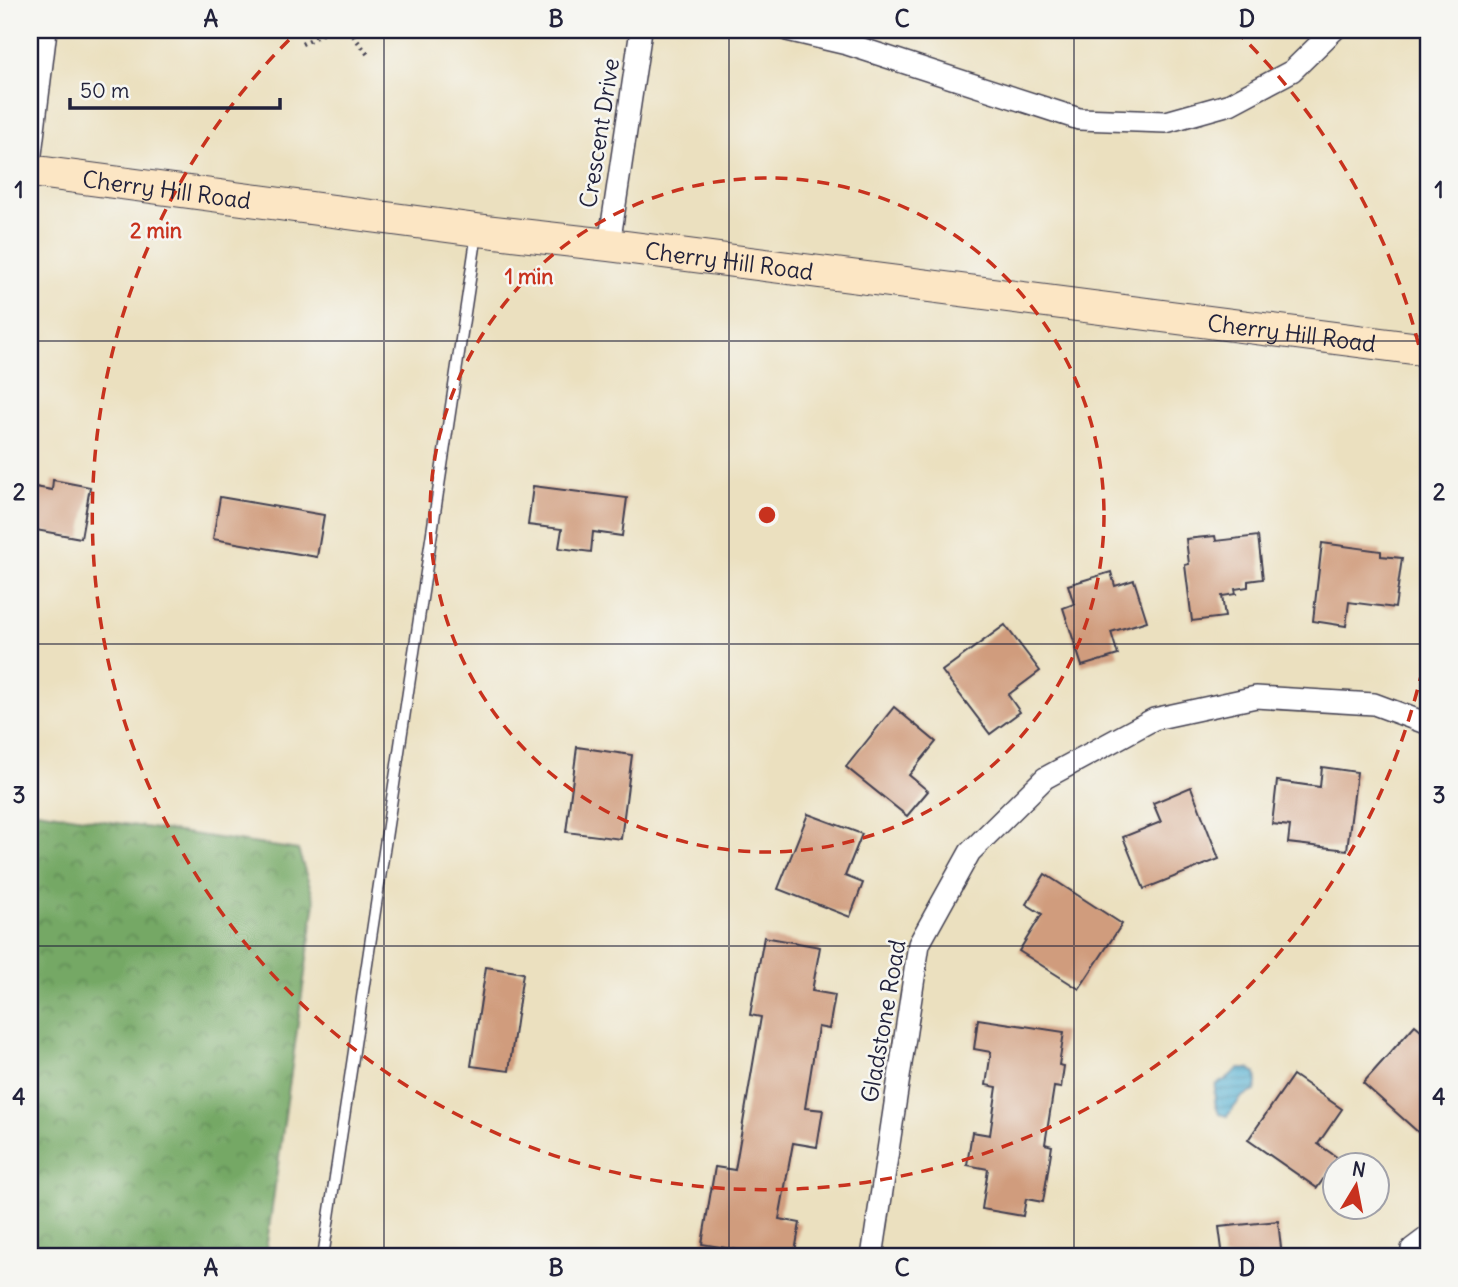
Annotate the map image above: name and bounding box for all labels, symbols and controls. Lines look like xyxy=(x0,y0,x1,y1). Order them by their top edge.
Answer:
text: A xyxy=(204,4,219,33)
text: B xyxy=(548,4,564,33)
text: C xyxy=(894,4,910,33)
text: D xyxy=(1239,4,1255,33)
street label: Crescent Drive xyxy=(573,56,625,210)
scale bar xyxy=(70,66,280,110)
text: 50 m xyxy=(80,77,129,104)
street label: Cherry Hill Road xyxy=(81,164,253,215)
text: 1 xyxy=(14,175,24,204)
text: 1 xyxy=(1434,175,1444,204)
text: 2 min xyxy=(130,217,182,244)
street label: Cherry Hill Road xyxy=(643,235,815,286)
text: 1 min xyxy=(505,263,553,290)
street label: Cherry Hill Road xyxy=(1206,307,1378,358)
text: 2 xyxy=(13,477,26,506)
text: 2 xyxy=(1433,477,1446,506)
centre of rings xyxy=(755,503,779,527)
text: 3 xyxy=(12,780,26,809)
text: 3 xyxy=(1432,780,1446,809)
street label: Gladstone Road xyxy=(854,937,912,1105)
text: 4 xyxy=(12,1082,26,1111)
text: 4 xyxy=(1432,1082,1446,1111)
north arrow xyxy=(1322,1150,1392,1220)
text: N xyxy=(1350,1156,1368,1182)
text: A xyxy=(204,1253,219,1282)
text: B xyxy=(548,1253,564,1282)
text: C xyxy=(894,1253,910,1282)
text: D xyxy=(1239,1253,1255,1282)

